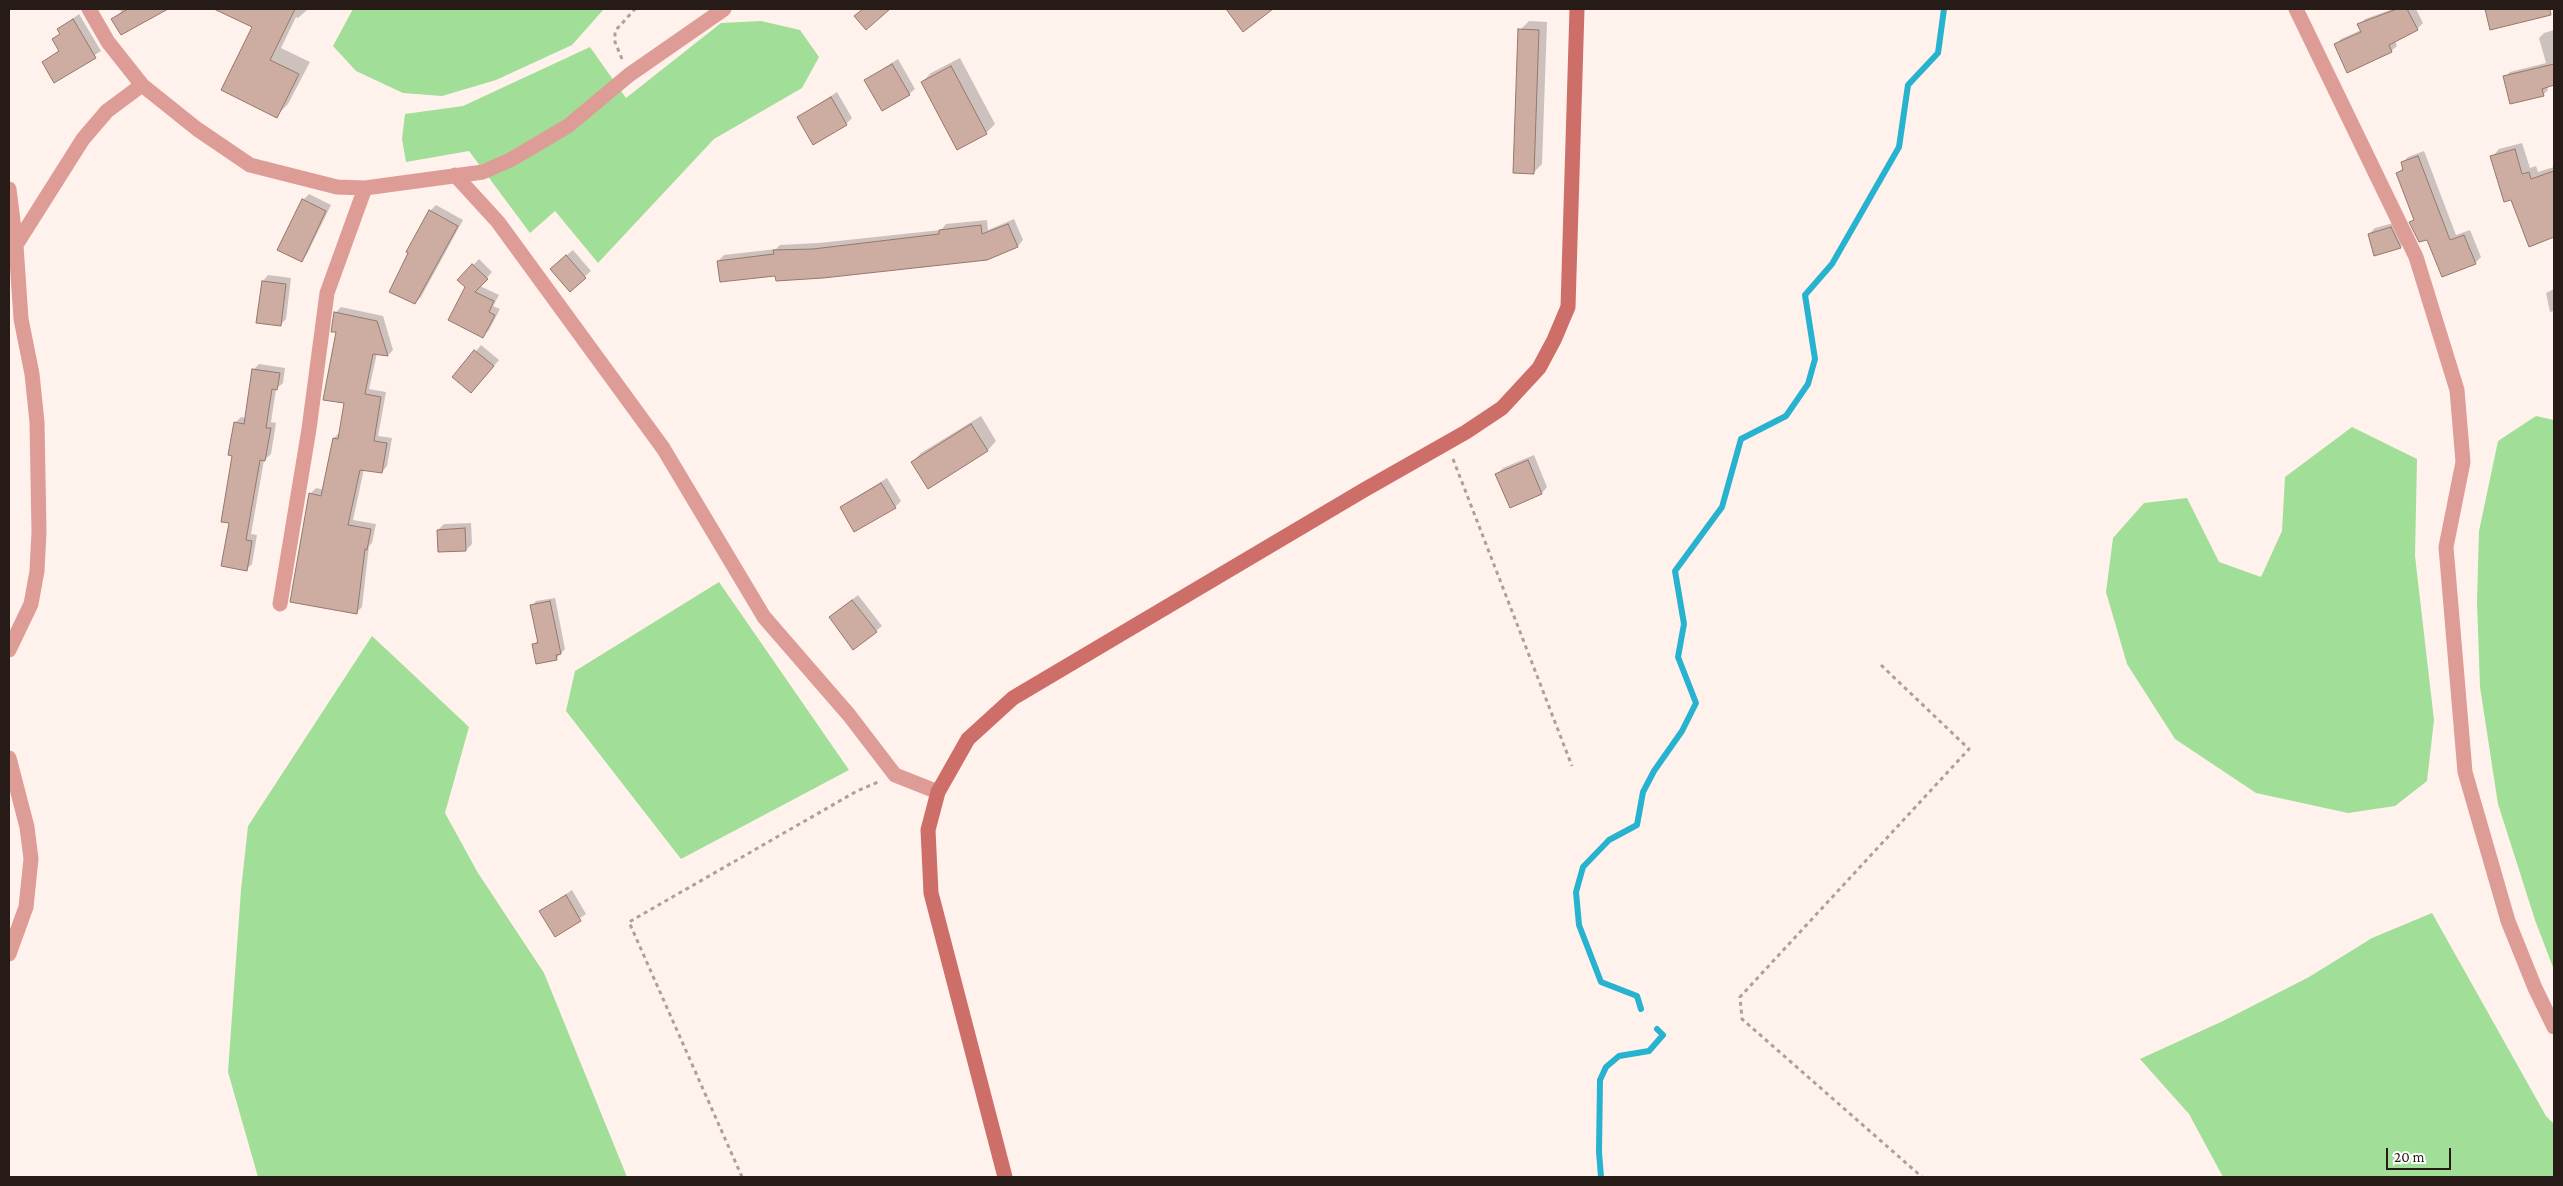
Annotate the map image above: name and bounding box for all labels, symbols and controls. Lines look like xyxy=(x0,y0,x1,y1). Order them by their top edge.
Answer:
scale bar xyxy=(2388,1138,2453,1170)
text: 20 m xyxy=(2394,1149,2425,1165)

